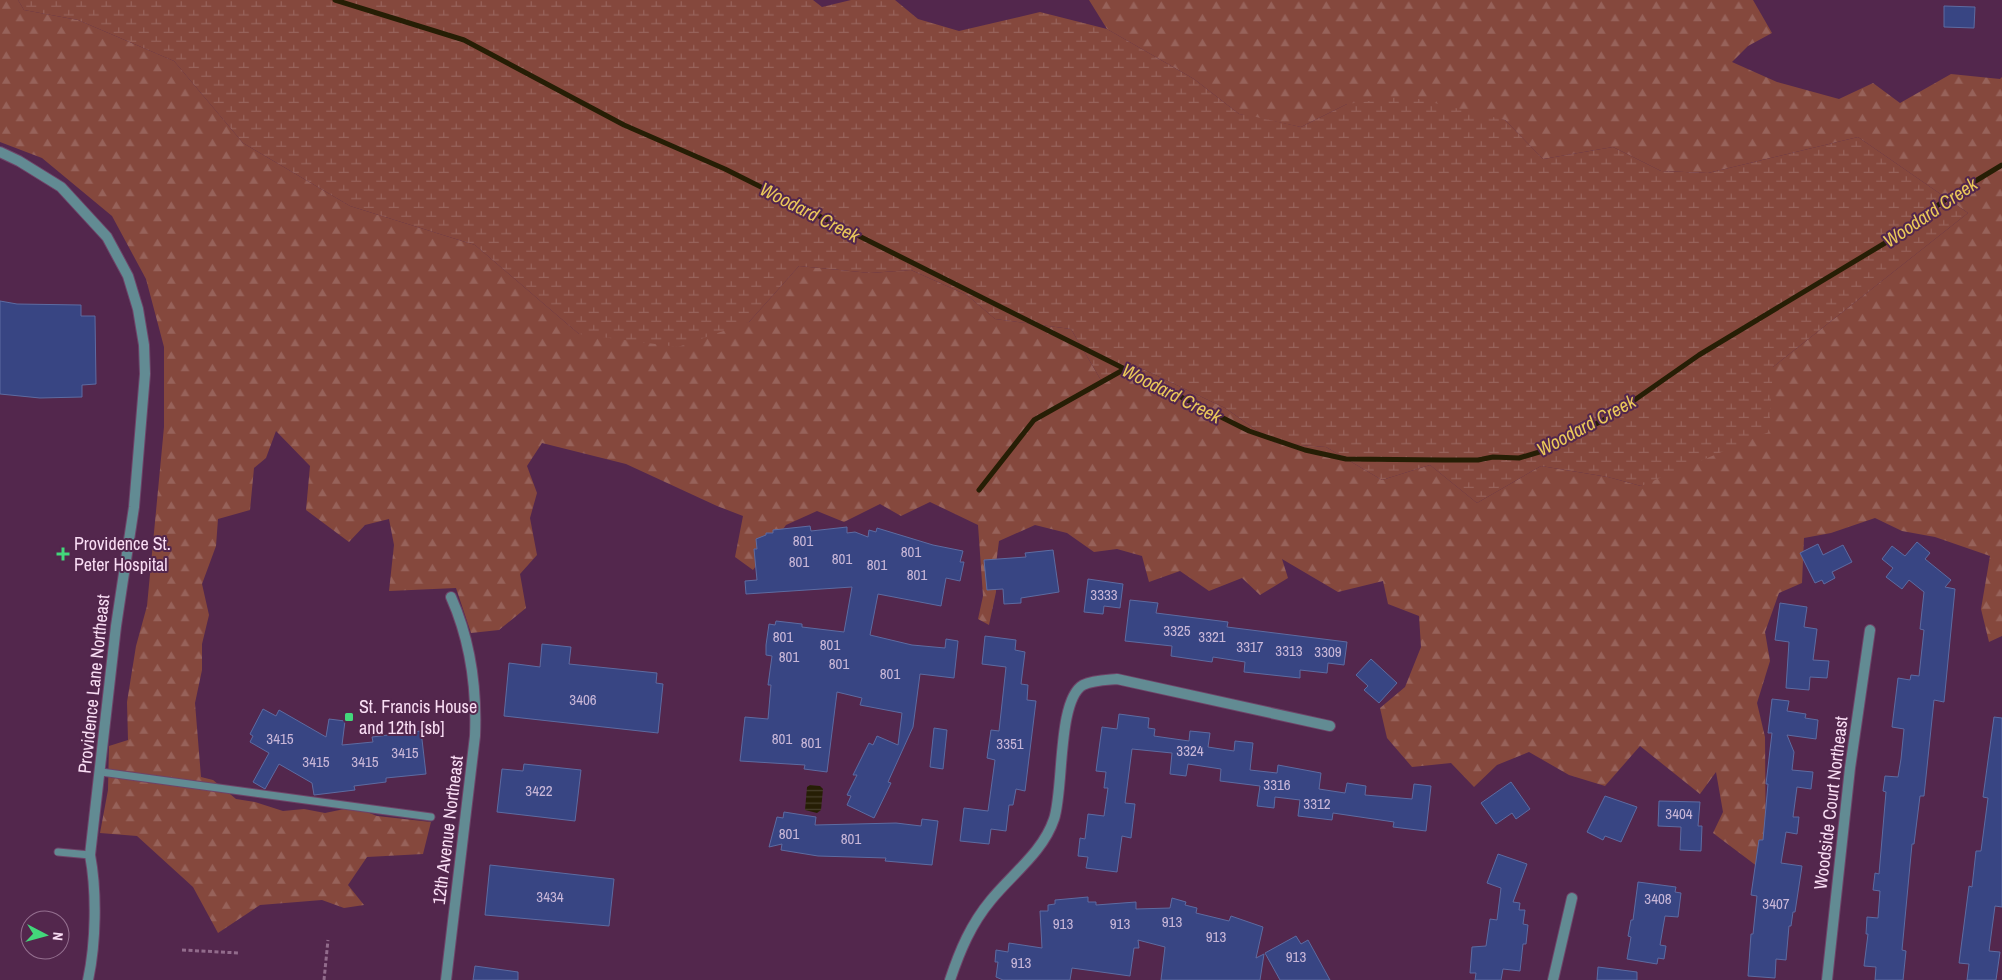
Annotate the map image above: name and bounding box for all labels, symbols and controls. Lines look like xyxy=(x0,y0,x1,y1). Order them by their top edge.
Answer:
water label: Woodard Creek xyxy=(1878,170,1983,253)
water label: Woodard Creek xyxy=(756,176,865,249)
water label: Woodard Creek xyxy=(1118,357,1227,430)
water label: Woodard Creek xyxy=(1532,387,1641,462)
house number: 801 xyxy=(793,530,813,551)
place label: Providence St. Peter Hospital xyxy=(74,531,171,577)
house number: 801 xyxy=(901,541,921,562)
marker: Providence St. Peter Hospital xyxy=(56,547,70,561)
house number: 801 xyxy=(832,548,852,569)
house number: 801 xyxy=(789,551,809,572)
house number: 801 xyxy=(867,554,887,575)
house number: 801 xyxy=(907,564,927,585)
house number: 3333 xyxy=(1090,584,1118,605)
street label: Providence Lane Northeast xyxy=(72,593,115,775)
house number: 3325 xyxy=(1163,620,1191,641)
house number: 801 xyxy=(773,626,793,647)
house number: 3321 xyxy=(1198,626,1226,647)
house number: 801 xyxy=(820,634,840,655)
house number: 3317 xyxy=(1236,636,1264,657)
house number: 3313 xyxy=(1275,640,1303,661)
house number: 3309 xyxy=(1314,641,1342,662)
house number: 801 xyxy=(779,646,799,667)
house number: 801 xyxy=(829,653,849,674)
house number: 801 xyxy=(880,663,900,684)
house number: 3406 xyxy=(569,689,597,710)
place label: St. Francis House and 12th [sb] xyxy=(359,694,477,740)
marker: St. Francis House and 12th [sb] xyxy=(343,711,355,723)
street label: Woodside Court Northeast xyxy=(1807,715,1854,891)
house number: 3415 xyxy=(266,728,294,749)
house number: 801 xyxy=(772,728,792,749)
house number: 801 xyxy=(801,732,821,753)
house number: 3351 xyxy=(996,733,1024,754)
house number: 3324 xyxy=(1176,740,1204,761)
house number: 3415 xyxy=(391,742,419,763)
house number: 3415 xyxy=(302,751,330,772)
house number: 3415 xyxy=(351,751,379,772)
street label: 12th Avenue Northeast xyxy=(426,754,469,906)
house number: 3316 xyxy=(1263,774,1291,795)
house number: 3422 xyxy=(525,780,553,801)
house number: 3312 xyxy=(1303,793,1331,814)
house number: 3404 xyxy=(1665,803,1693,824)
house number: 801 xyxy=(779,823,799,844)
house number: 801 xyxy=(841,828,861,849)
house number: 3434 xyxy=(536,886,564,907)
house number: 3408 xyxy=(1644,888,1672,909)
house number: 3407 xyxy=(1762,893,1790,914)
north arrow xyxy=(20,910,70,960)
house number: 913 xyxy=(1162,911,1182,932)
house number: 913 xyxy=(1053,913,1073,934)
house number: 913 xyxy=(1110,913,1130,934)
house number: 913 xyxy=(1206,926,1226,947)
text: N xyxy=(49,931,67,941)
house number: 913 xyxy=(1286,946,1306,967)
house number: 913 xyxy=(1011,952,1031,973)

